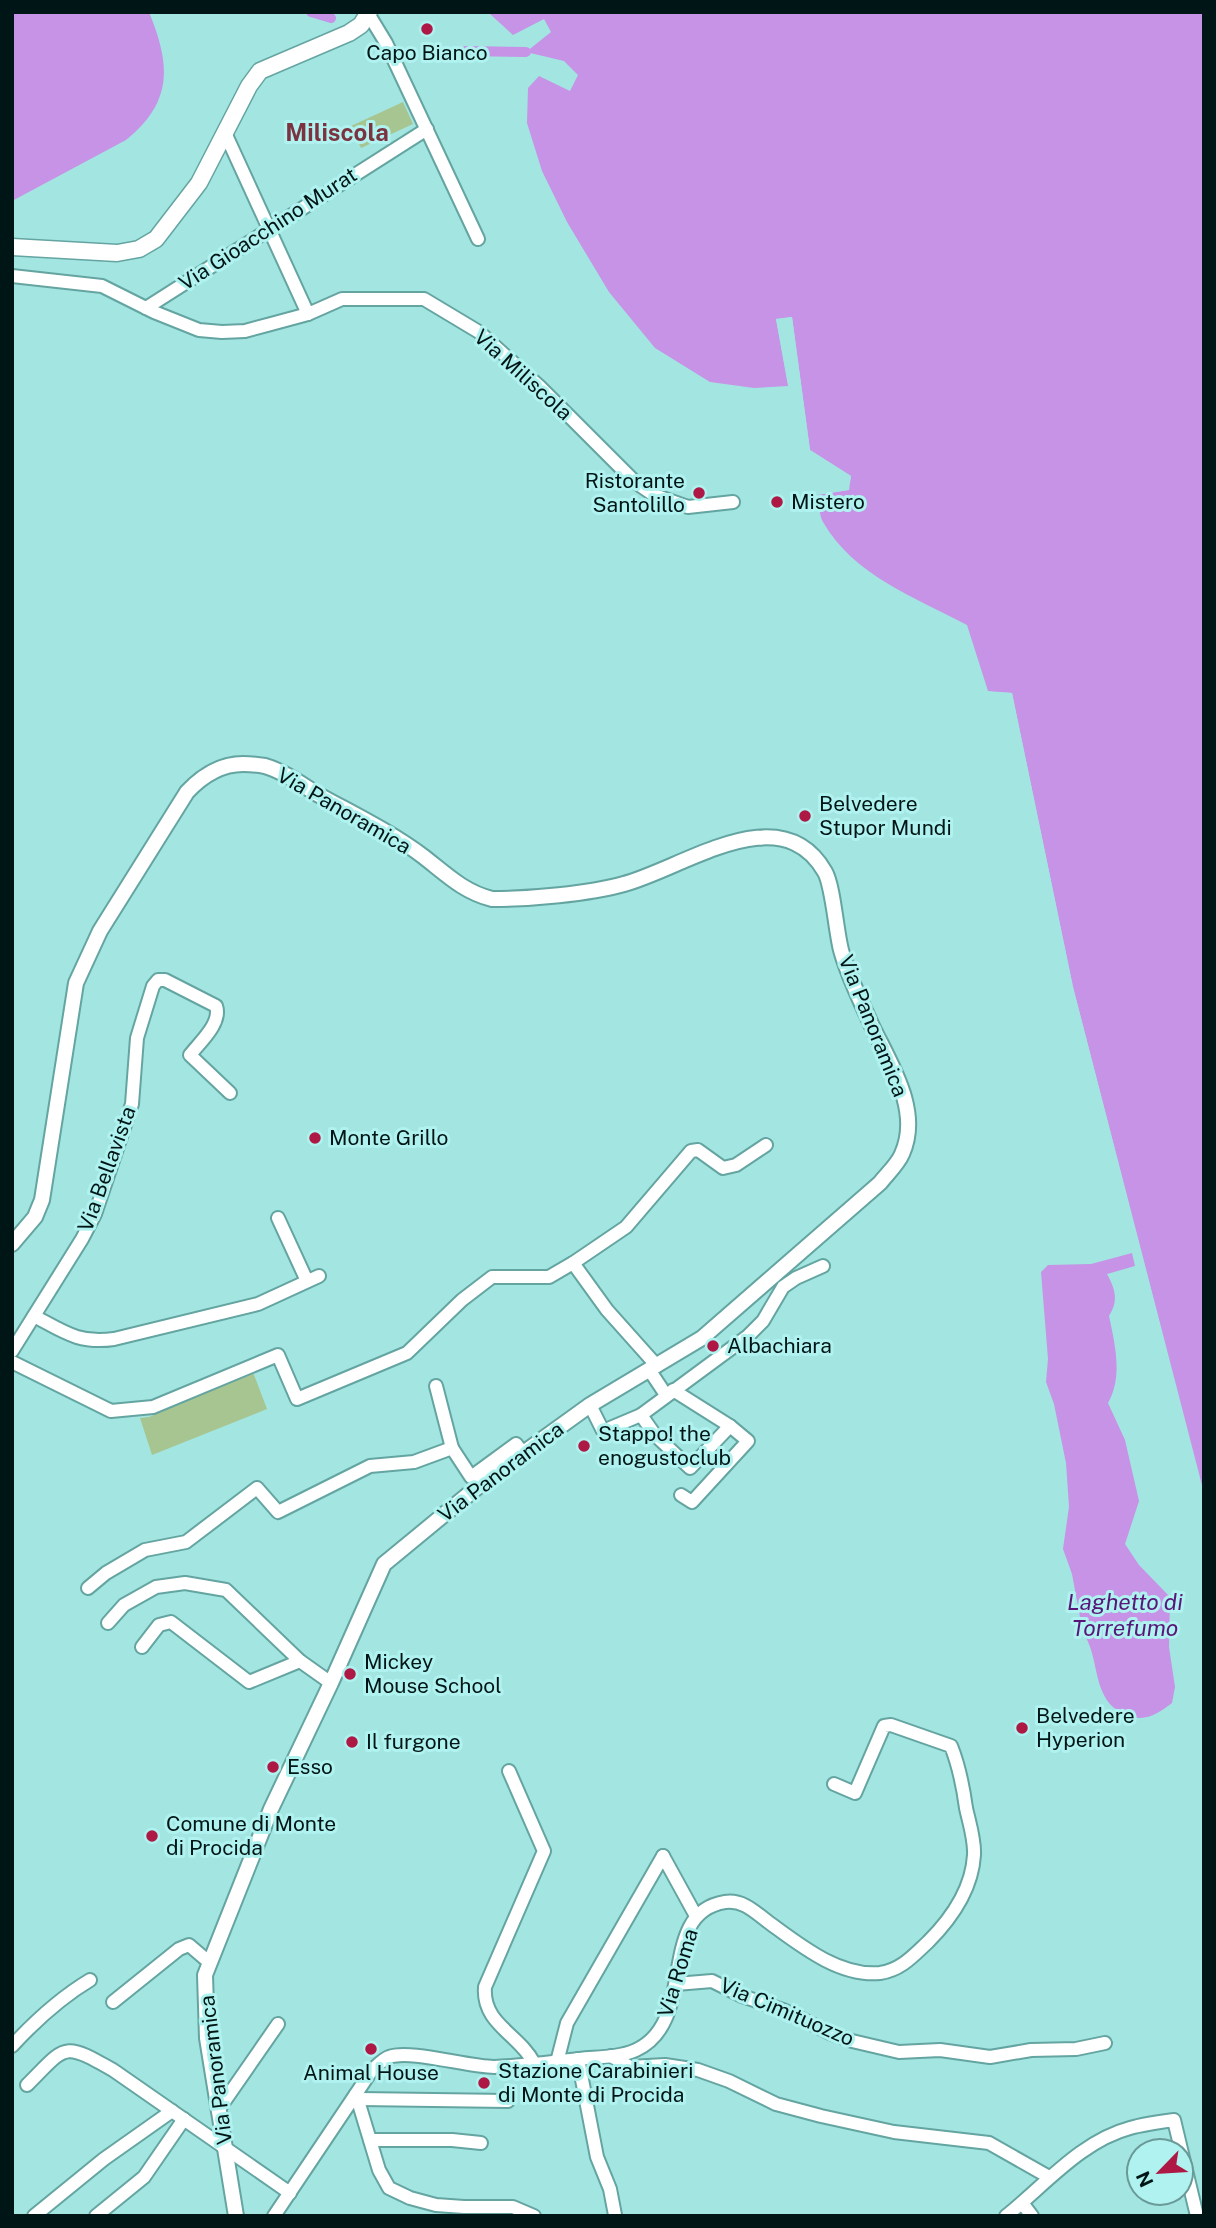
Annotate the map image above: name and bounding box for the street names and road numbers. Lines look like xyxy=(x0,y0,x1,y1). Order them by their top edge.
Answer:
street label: Via Gioacchino Murat xyxy=(174,162,361,295)
street label: Via Miliscola xyxy=(469,324,577,425)
street label: Via Panoramica xyxy=(273,762,416,859)
street label: Via Panoramica xyxy=(834,951,913,1100)
street label: Via Bellavista xyxy=(72,1103,141,1235)
street label: Via Panoramica xyxy=(433,1416,568,1527)
street label: Via Roma xyxy=(652,1925,703,2020)
street label: Via Cimituozzo xyxy=(716,1972,858,2051)
street label: Via Panoramica xyxy=(194,1994,237,2146)

